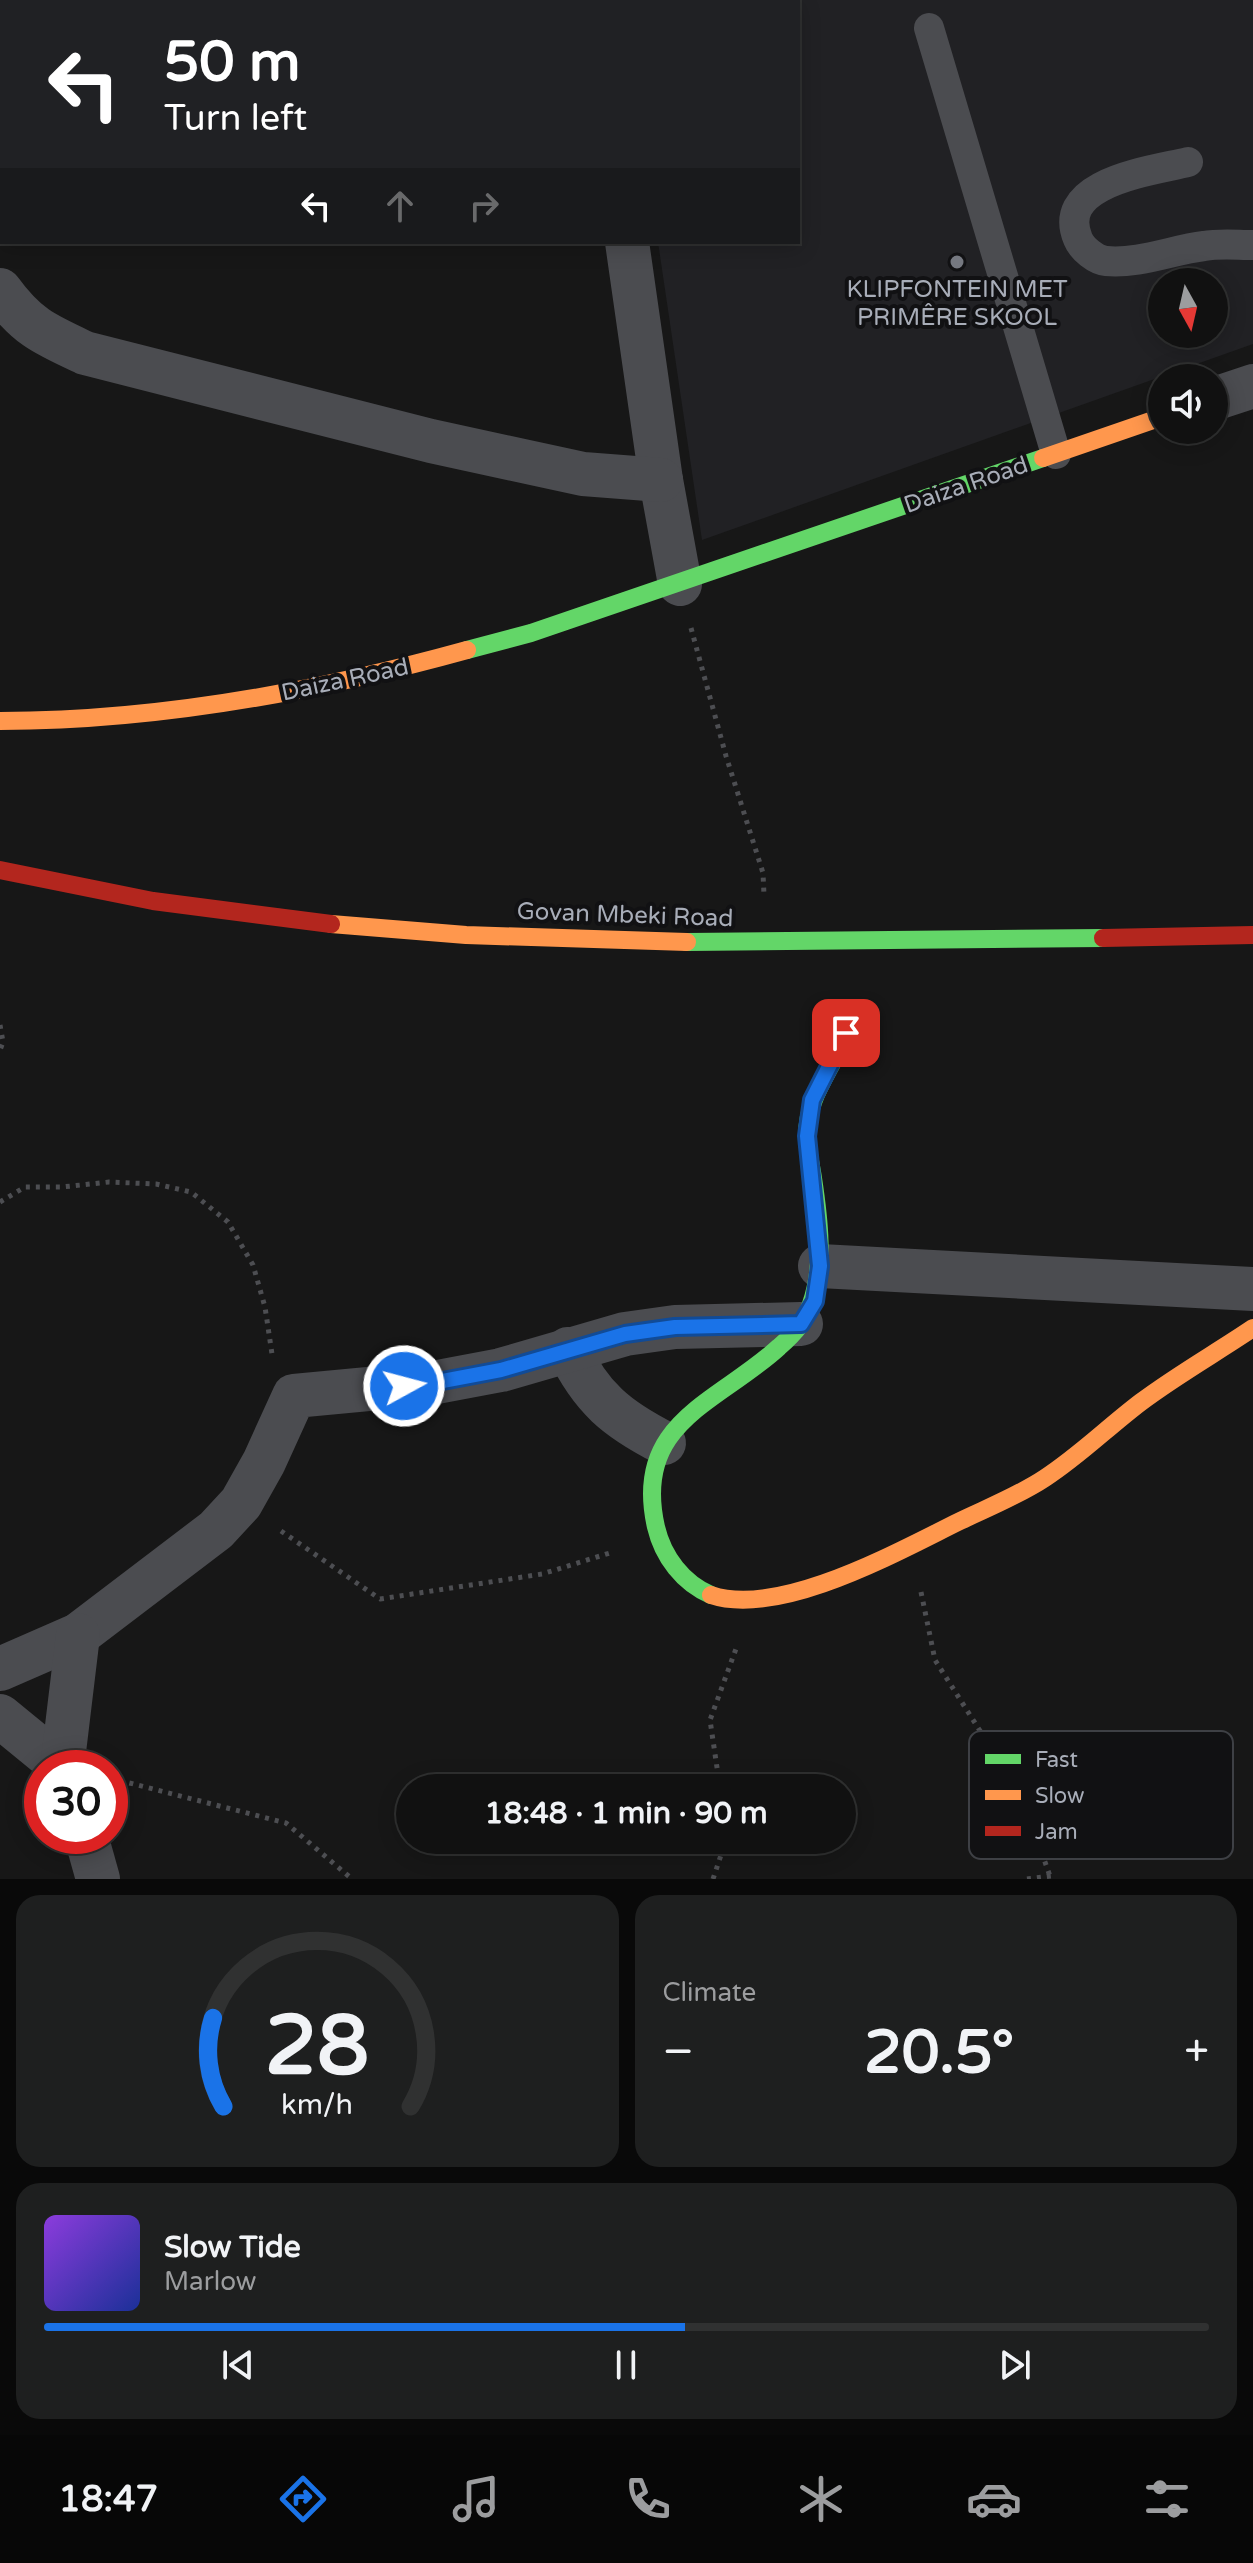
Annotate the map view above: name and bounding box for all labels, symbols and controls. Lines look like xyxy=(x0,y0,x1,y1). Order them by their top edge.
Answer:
text: 50 m xyxy=(164,29,300,96)
icon: left xyxy=(32,32,136,136)
text: Turn left xyxy=(164,97,307,140)
icon: left xyxy=(294,184,338,228)
icon: ahead xyxy=(378,184,422,228)
icon: right xyxy=(462,184,506,228)
marker: KLIPFONTEIN MET PRIMÊRE SKOOL xyxy=(948,253,966,271)
north arrow xyxy=(1148,268,1228,348)
map controls xyxy=(1148,268,1228,444)
place label: KLIPFONTEIN MET PRIMÊRE SKOOL xyxy=(846,275,1068,332)
button: sound xyxy=(1148,364,1228,444)
street label: Daiza Road xyxy=(900,450,1032,520)
street label: Daiza Road xyxy=(279,652,411,708)
street label: Govan Mbeki Road xyxy=(516,897,734,933)
pin xyxy=(812,999,880,1067)
icon: arrive xyxy=(824,1011,868,1055)
position arrow xyxy=(362,1344,446,1428)
legend xyxy=(969,1731,1233,1859)
text: Fast xyxy=(1035,1747,1078,1773)
speed limit sign: 30 xyxy=(24,1750,128,1854)
text: Slow xyxy=(1035,1783,1085,1809)
text: 18:48 · 1 min · 90 m xyxy=(485,1795,767,1832)
text: Jam xyxy=(1035,1819,1078,1845)
text: Climate xyxy=(663,1977,756,2008)
text: 28 xyxy=(265,1997,369,2097)
text: 20.5° xyxy=(864,2017,1014,2089)
text: − xyxy=(663,2026,694,2079)
text: + xyxy=(1184,2026,1209,2079)
text: km/h xyxy=(281,2088,353,2122)
text: Slow Tide xyxy=(164,2229,301,2266)
text: Marlow xyxy=(164,2266,256,2297)
icon: previous xyxy=(216,2343,260,2387)
icon: pause xyxy=(604,2343,648,2387)
icon: next xyxy=(993,2343,1037,2387)
icon: directions xyxy=(275,2471,331,2527)
icon: music xyxy=(448,2471,504,2527)
icon: phone xyxy=(620,2471,676,2527)
icon: climate xyxy=(793,2471,849,2527)
icon: car xyxy=(966,2471,1022,2527)
icon: filters xyxy=(1139,2471,1195,2527)
text: 18:47 xyxy=(58,2478,158,2521)

